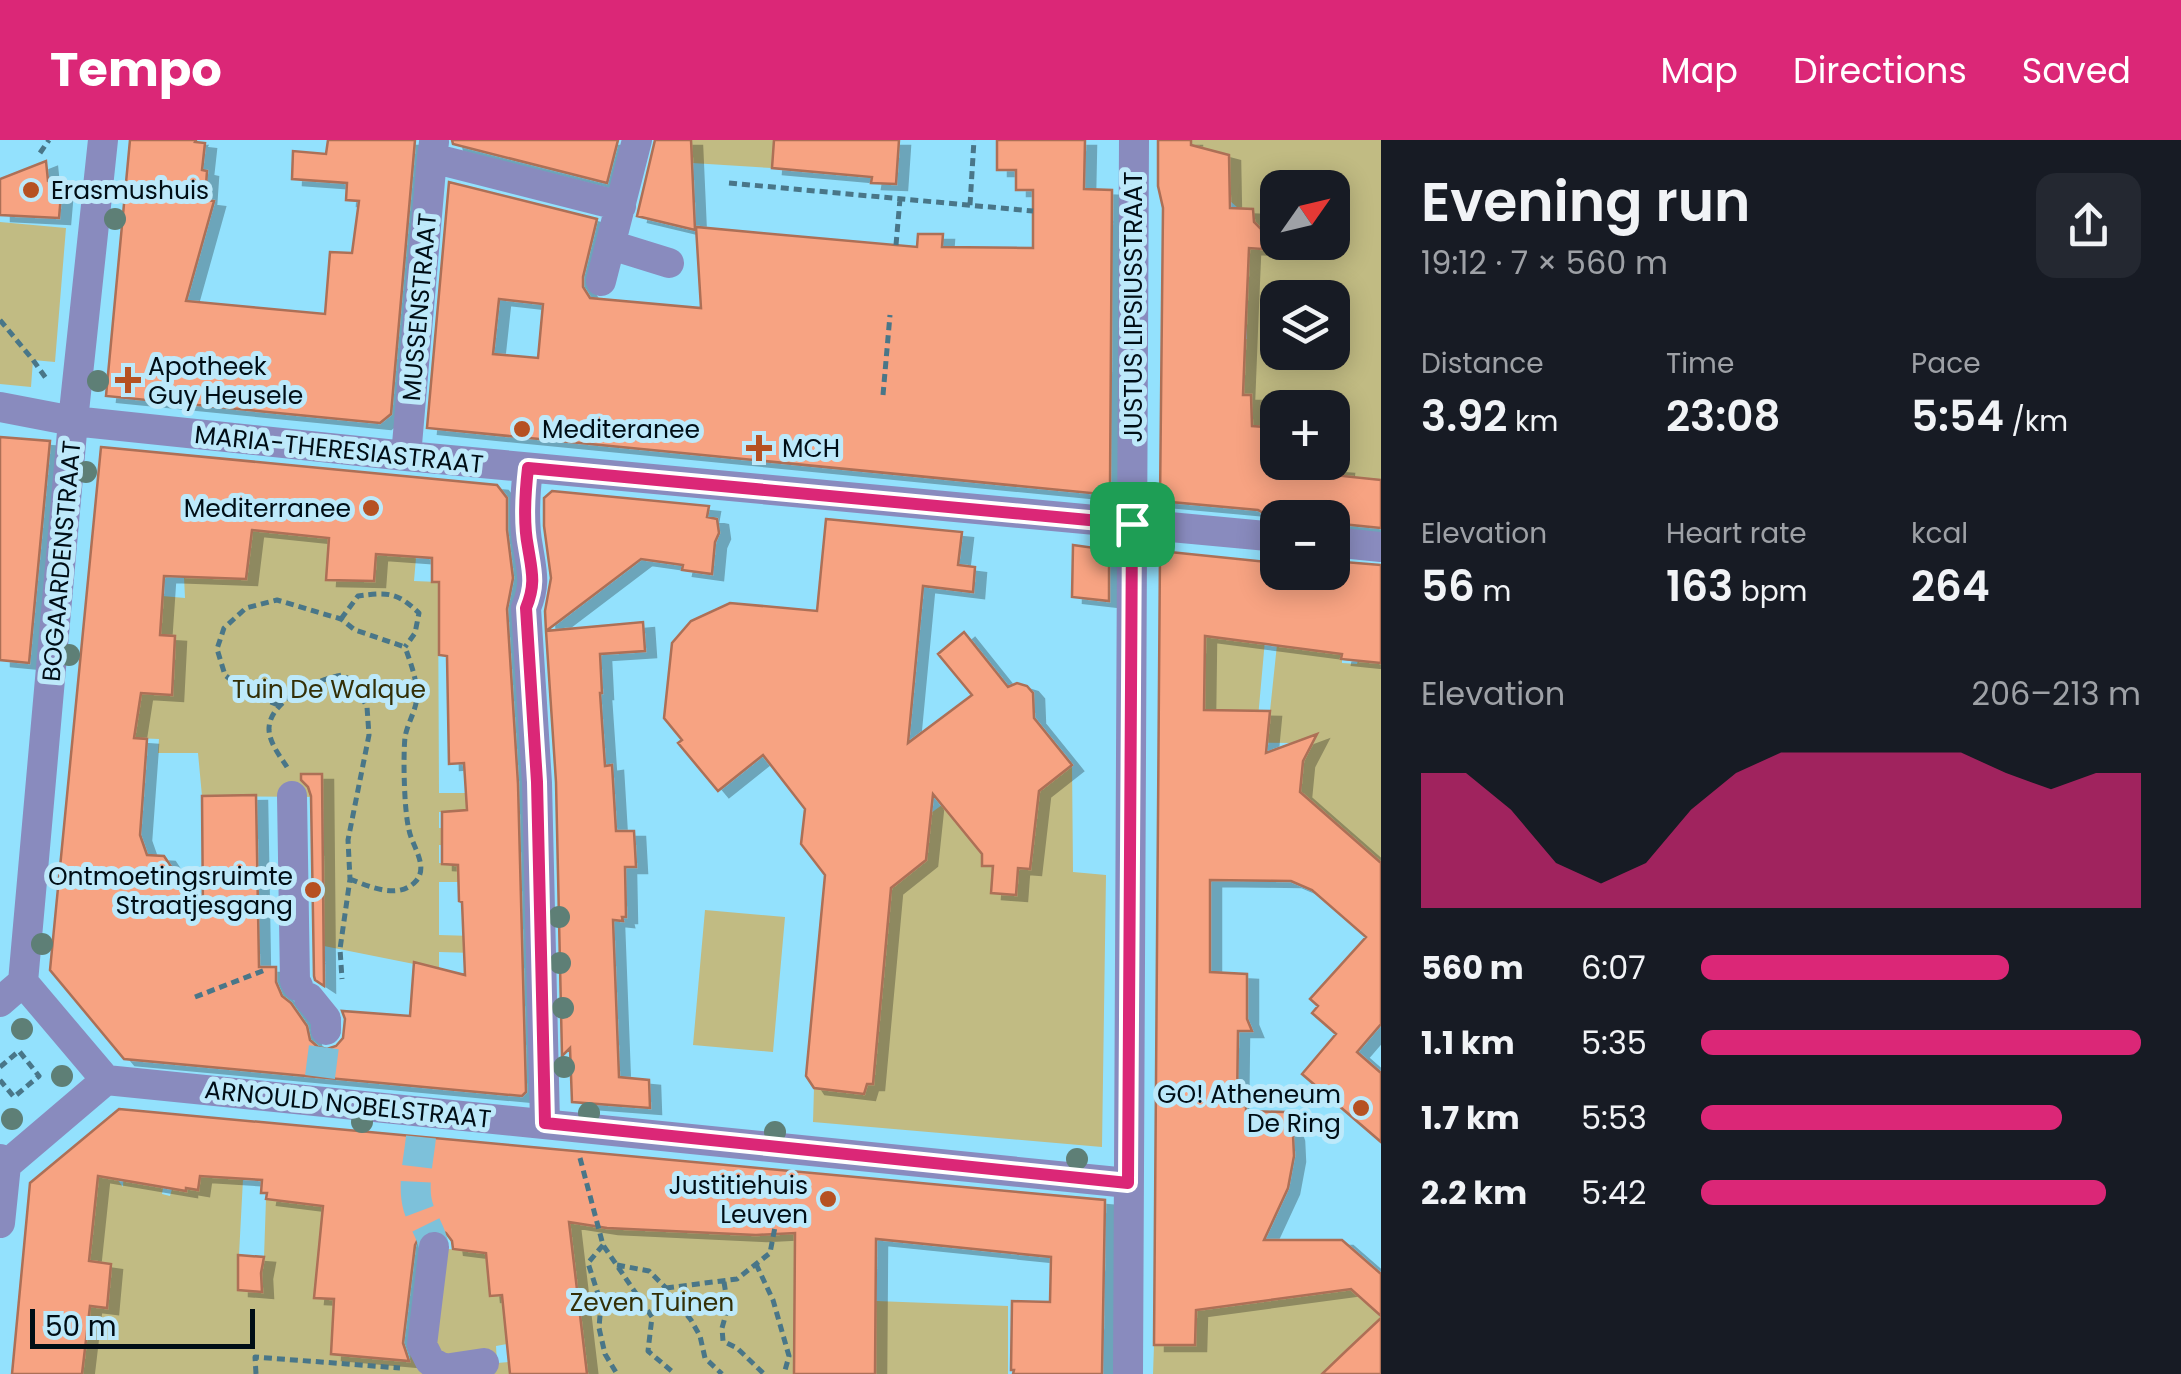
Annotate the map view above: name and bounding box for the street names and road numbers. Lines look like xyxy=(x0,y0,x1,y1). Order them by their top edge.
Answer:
street label: JUSTUS LIPSIUSSTRAAT xyxy=(1116,172,1151,442)
street label: MUSSENSTRAAT xyxy=(394,211,445,403)
street label: MARIA-THERESIASTRAAT xyxy=(193,417,485,482)
street label: BOGAARDENSTRAAT xyxy=(34,439,89,683)
street label: ARNOULD NOBELSTRAAT xyxy=(203,1072,493,1137)

